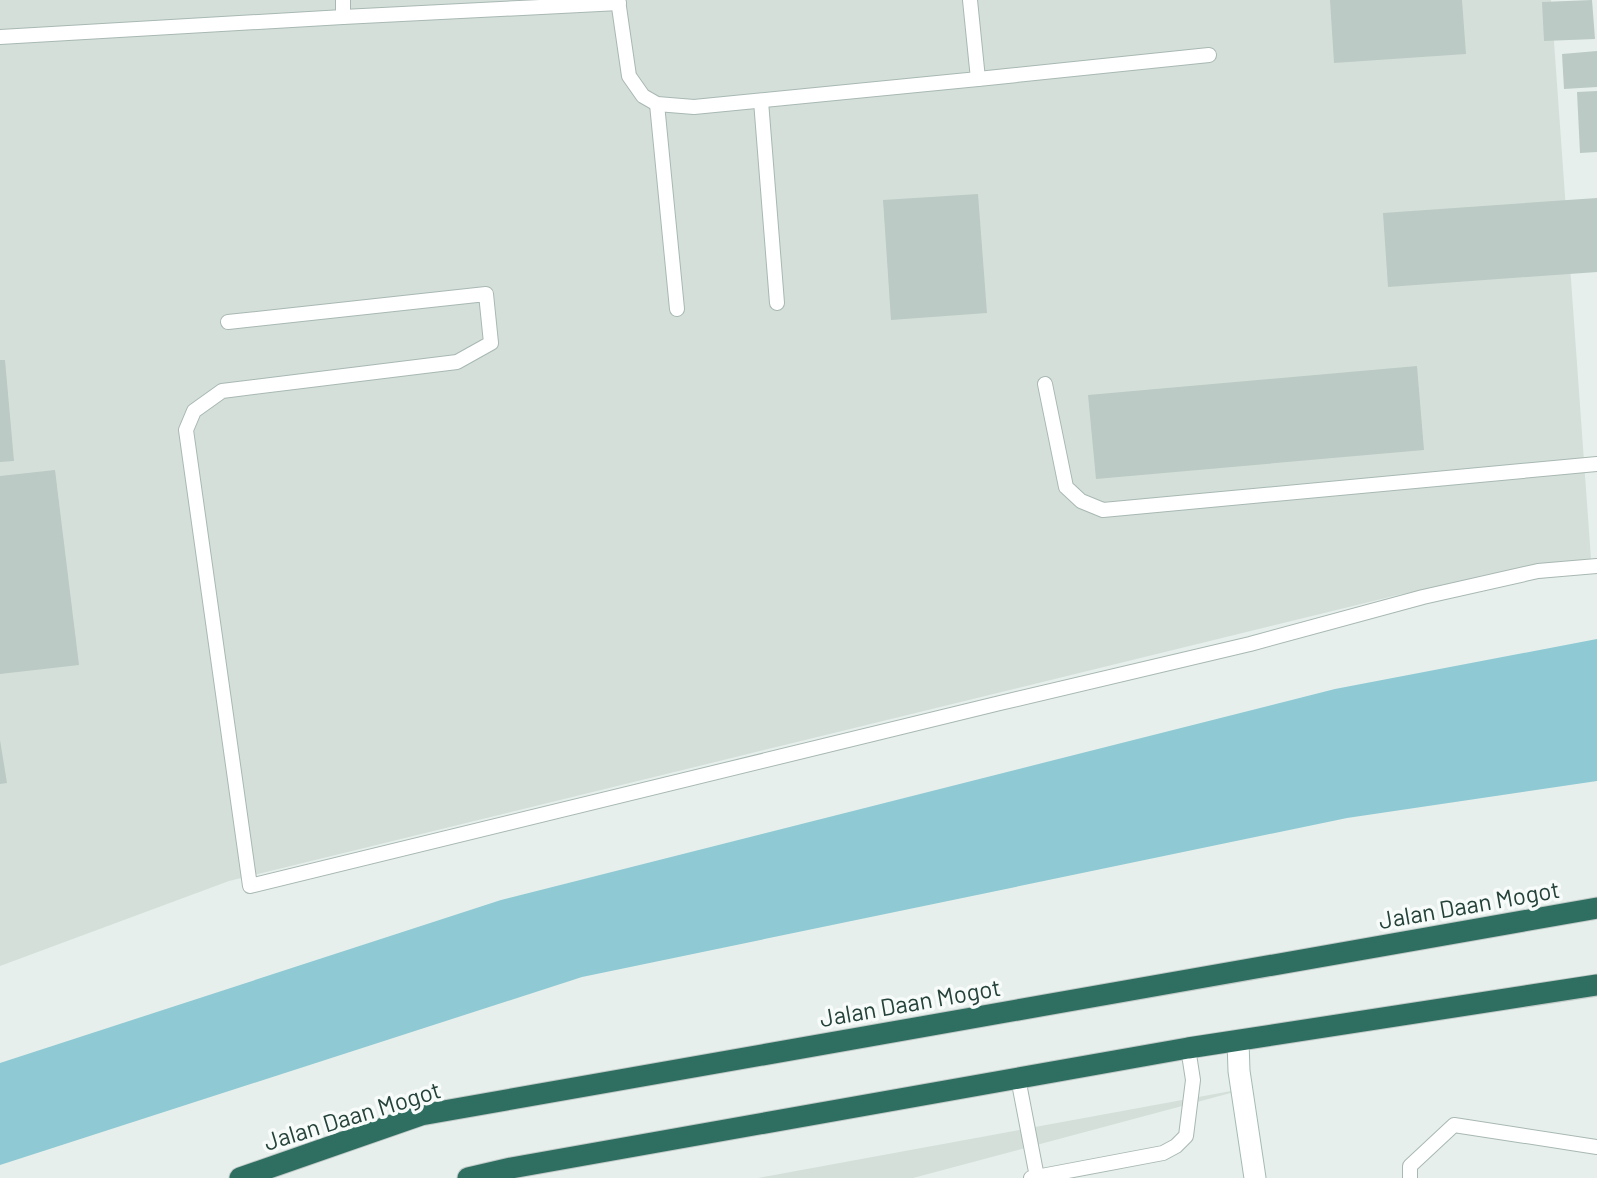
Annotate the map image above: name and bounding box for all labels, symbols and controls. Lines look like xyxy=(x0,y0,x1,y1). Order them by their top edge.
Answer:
street label: Jalan Daan Mogot xyxy=(1376,874,1562,934)
street label: Jalan Daan Mogot xyxy=(817,972,1003,1032)
street label: Jalan Daan Mogot xyxy=(260,1074,444,1156)

